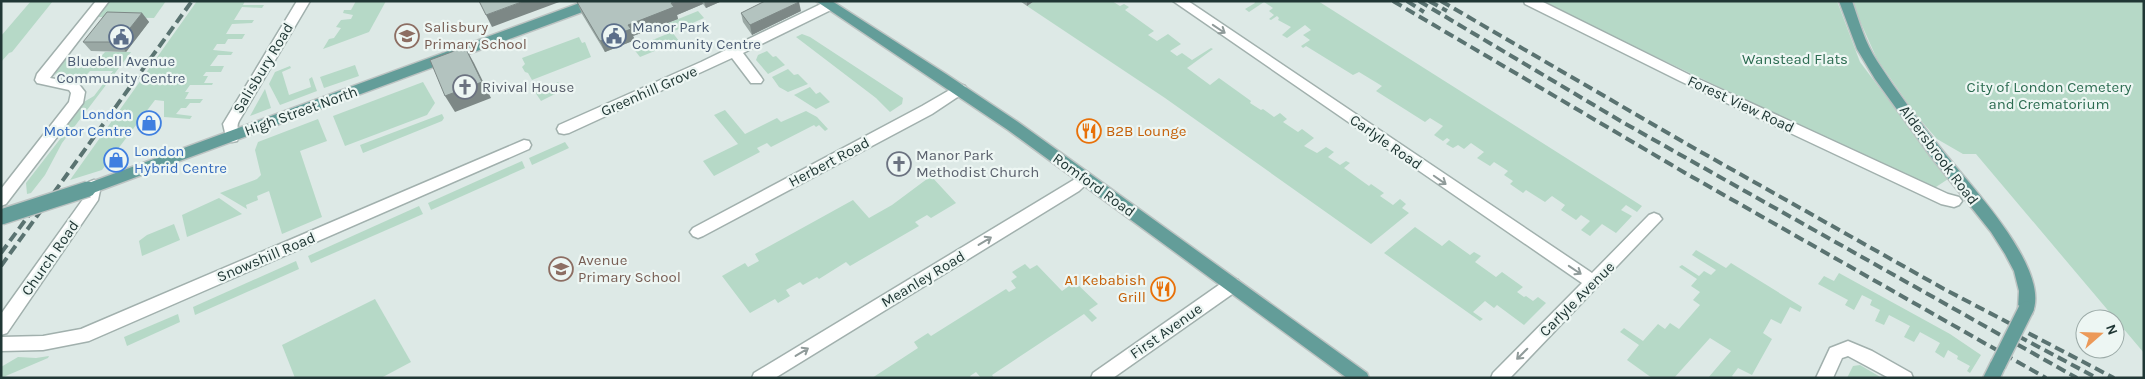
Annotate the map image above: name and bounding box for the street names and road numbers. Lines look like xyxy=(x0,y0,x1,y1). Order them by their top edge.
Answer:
street label: Salisbury Road xyxy=(229,19,297,117)
street label: Greenhill Grove xyxy=(598,62,700,120)
street label: Forest View Road xyxy=(1685,71,1797,137)
street label: High Street North xyxy=(242,82,360,140)
street label: Aldersbrook Road xyxy=(1896,102,1982,208)
street label: Carlyle Road xyxy=(1346,111,1426,173)
street label: Herbert Road xyxy=(786,133,872,191)
street label: Romford Road xyxy=(1049,149,1139,221)
street label: Church Road xyxy=(17,217,83,299)
street label: Snowshill Road xyxy=(214,228,318,286)
street label: Meanley Road xyxy=(878,247,968,311)
street label: Carlyle Avenue xyxy=(1536,258,1618,340)
street label: First Avenue xyxy=(1126,299,1206,363)

